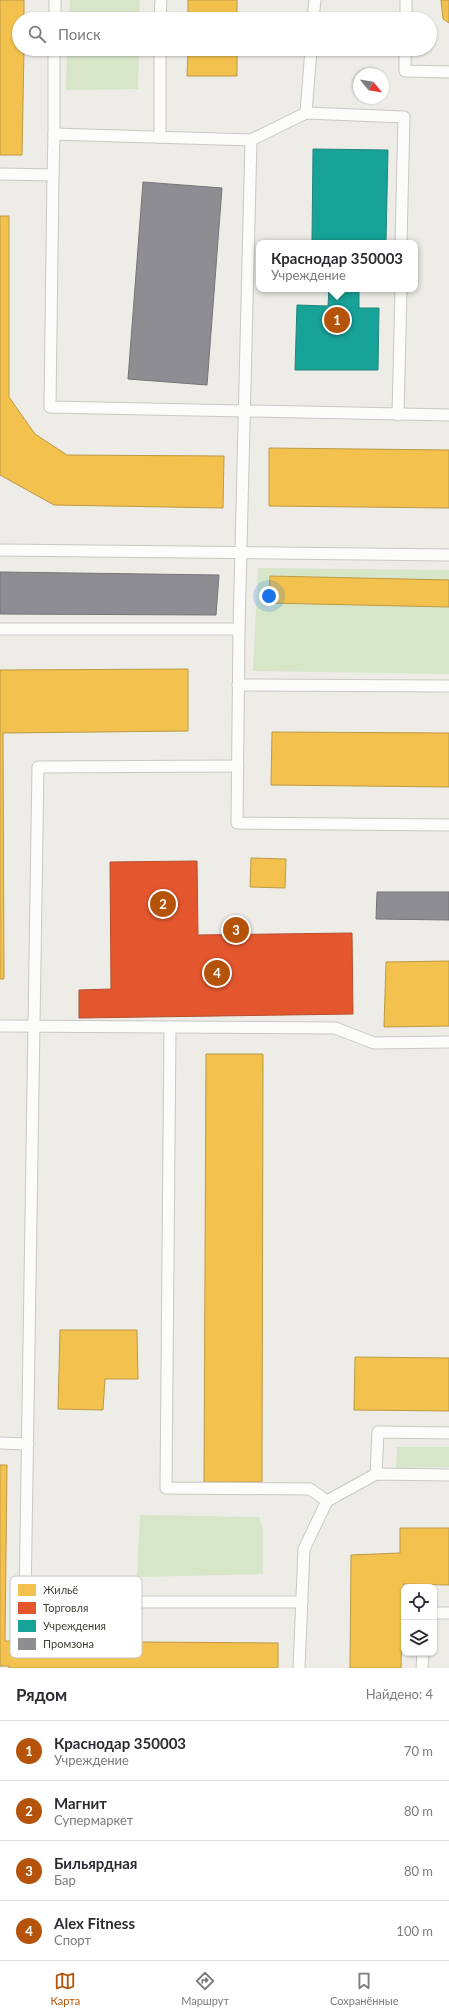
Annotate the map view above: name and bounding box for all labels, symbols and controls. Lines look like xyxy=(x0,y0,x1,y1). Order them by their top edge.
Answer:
search box xyxy=(12,12,437,56)
icon: search xyxy=(26,23,48,45)
text: Поиск xyxy=(58,25,101,43)
north arrow xyxy=(353,68,389,104)
popup xyxy=(256,240,418,292)
text: Краснодар 350003 xyxy=(271,249,403,267)
text: Учреждение xyxy=(271,267,346,283)
pin: 1 xyxy=(324,305,350,335)
your location xyxy=(259,586,279,606)
pin: 2 xyxy=(150,889,176,919)
pin: 3 xyxy=(223,915,249,945)
pin: 4 xyxy=(204,958,230,988)
legend xyxy=(10,1576,142,1658)
text: Жильё xyxy=(43,1583,78,1596)
map controls xyxy=(401,1584,437,1656)
button: locate xyxy=(401,1584,437,1620)
text: Торговля xyxy=(43,1601,88,1614)
text: Учреждения xyxy=(43,1619,106,1632)
button: layers xyxy=(401,1620,437,1656)
text: Промзона xyxy=(43,1637,94,1650)
text: Рядом xyxy=(16,1684,67,1705)
text: Найдено: 4 xyxy=(366,1686,433,1702)
text: Краснодар 350003 xyxy=(54,1734,186,1752)
text: 1 xyxy=(25,1743,33,1759)
text: 70 m xyxy=(404,1743,433,1759)
text: Учреждение xyxy=(54,1752,129,1768)
text: Магнит xyxy=(54,1794,107,1812)
text: 2 xyxy=(25,1803,33,1819)
text: 80 m xyxy=(404,1803,433,1819)
text: Супермаркет xyxy=(54,1812,133,1828)
text: Бильярдная xyxy=(54,1854,137,1872)
text: 3 xyxy=(25,1863,33,1879)
text: 80 m xyxy=(404,1863,433,1879)
text: Бар xyxy=(54,1872,76,1888)
text: Alex Fitness xyxy=(54,1914,135,1932)
text: 4 xyxy=(25,1923,33,1939)
text: 100 m xyxy=(396,1923,433,1939)
text: Спорт xyxy=(54,1932,91,1948)
tab: Карта xyxy=(50,1970,80,2007)
tab: Маршрут xyxy=(181,1970,229,2007)
tab: Сохранённые xyxy=(330,1970,399,2007)

